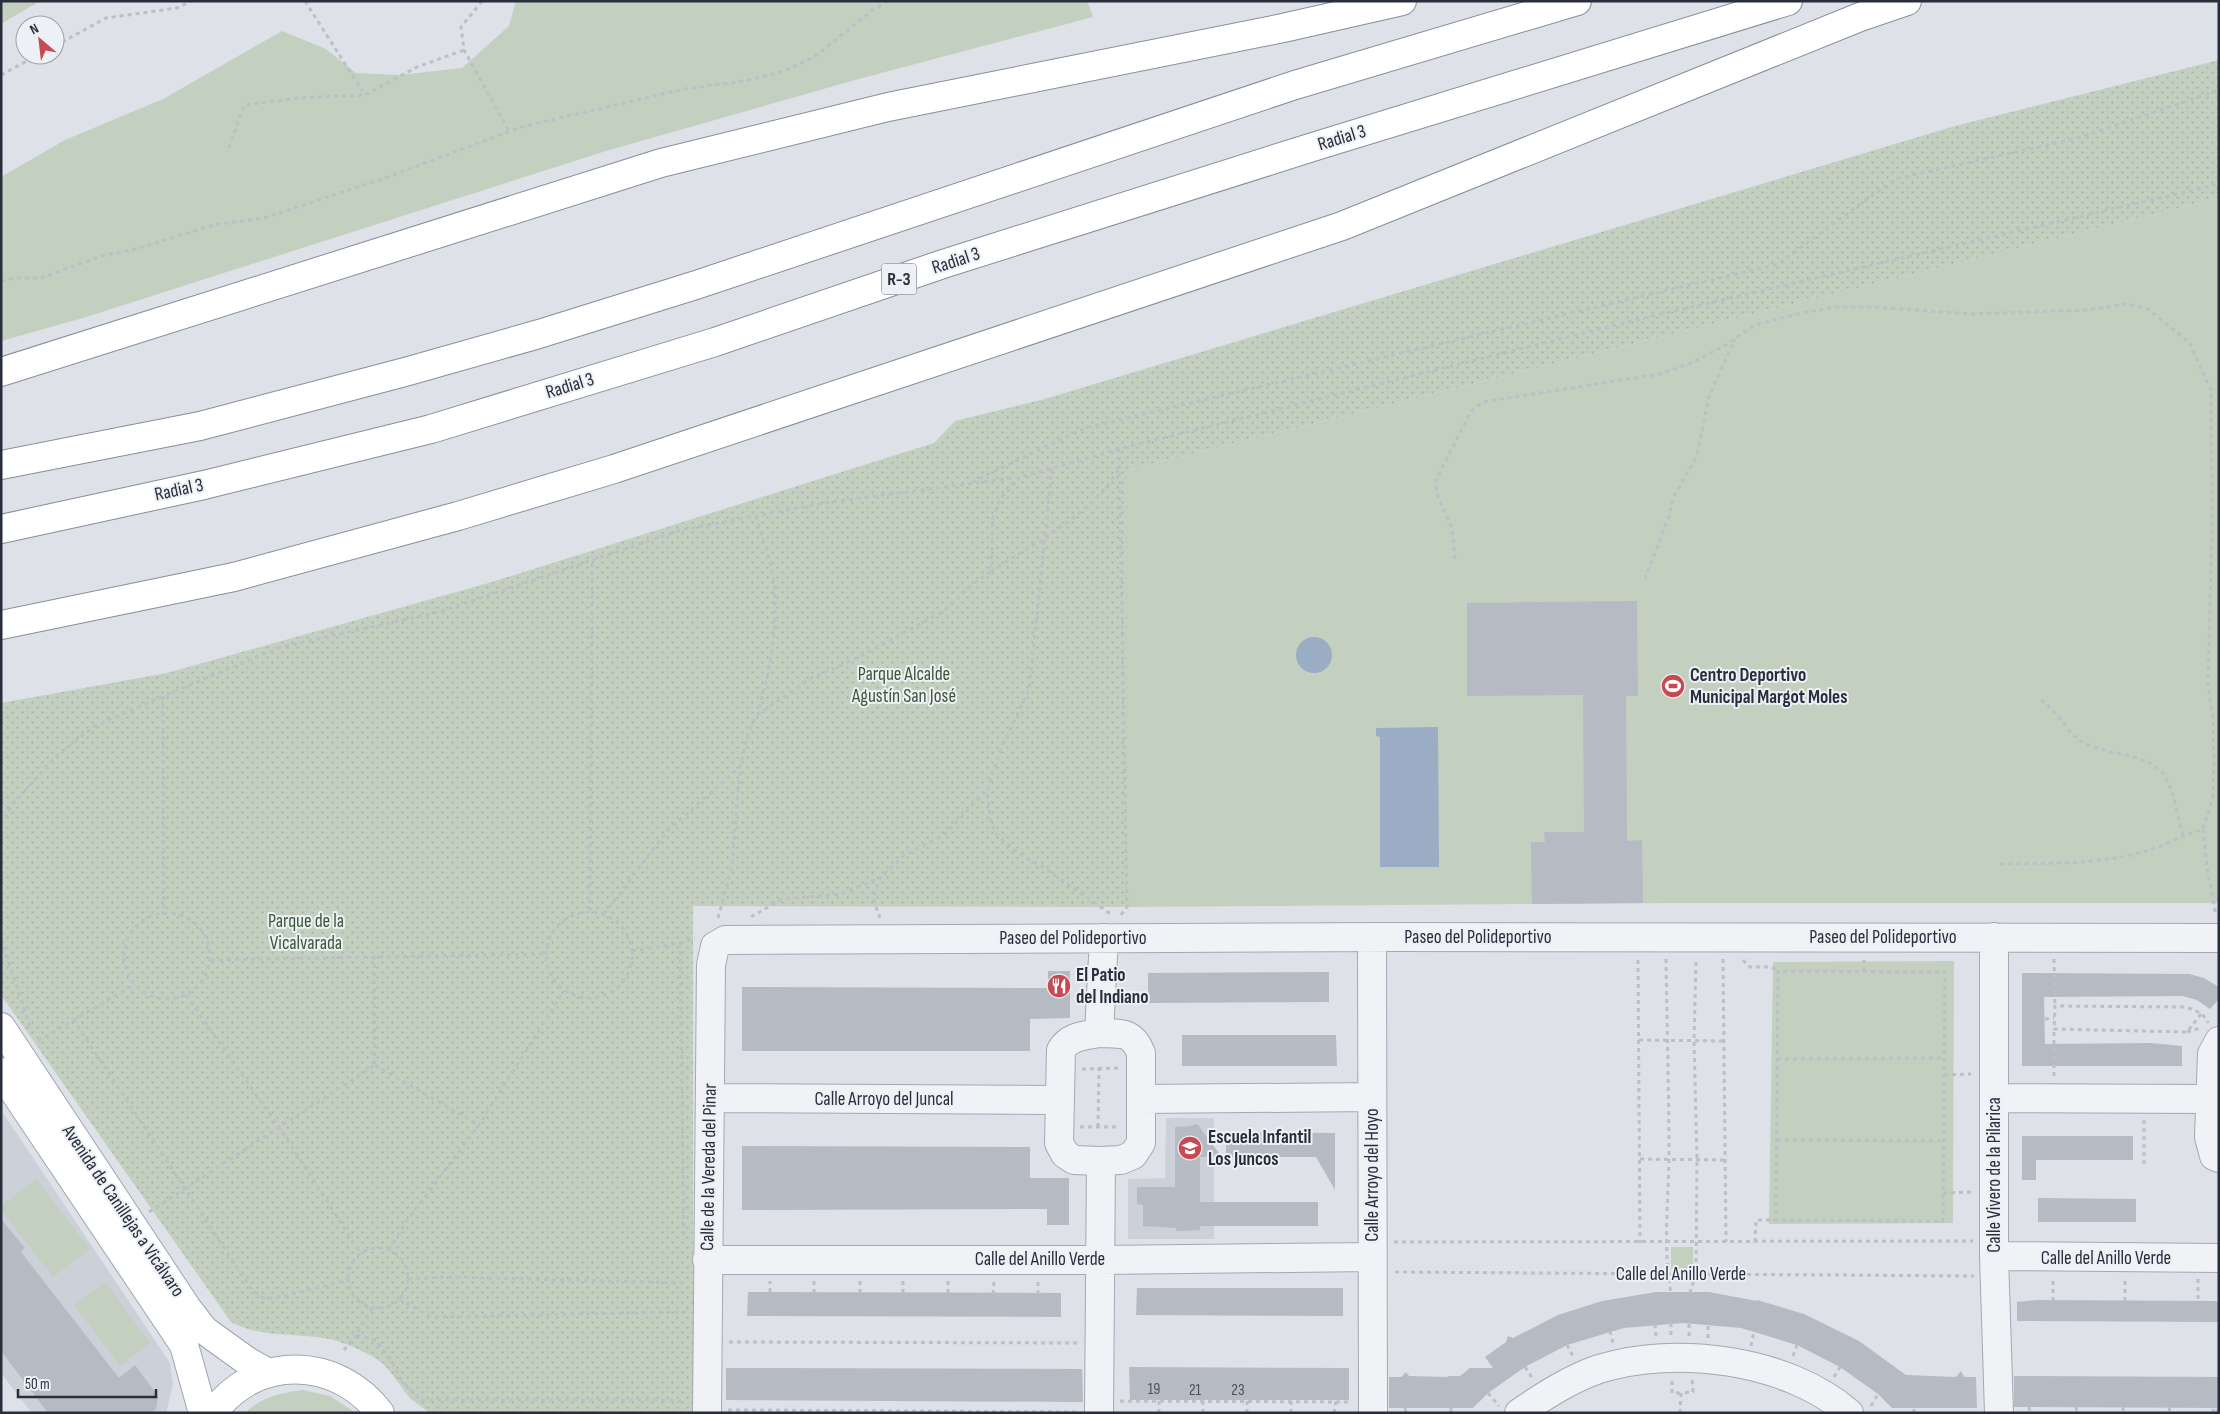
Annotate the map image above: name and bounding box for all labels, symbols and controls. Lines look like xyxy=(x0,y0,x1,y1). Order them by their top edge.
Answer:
north arrow xyxy=(15,15,65,65)
text: N xyxy=(27,20,41,38)
street label: Radial 3 xyxy=(1315,120,1369,156)
street label: Radial 3 xyxy=(929,242,983,280)
road number: R-3 xyxy=(882,264,916,294)
street label: Radial 3 xyxy=(543,368,597,404)
street label: Radial 3 xyxy=(153,474,205,506)
park label: Parque Alcalde Agustín San José xyxy=(851,663,956,708)
place label: Centro Deportivo Municipal Margot Moles xyxy=(1690,664,1848,709)
sports icon: Centro Deportivo Municipal Margot Moles xyxy=(1660,673,1686,699)
park label: Parque de la Vicalvarada xyxy=(268,910,344,955)
street label: Paseo del Polideportivo xyxy=(1404,926,1552,949)
street label: Paseo del Polideportivo xyxy=(1809,926,1957,949)
street label: Paseo del Polideportivo xyxy=(999,927,1147,950)
place label: El Patio del Indiano xyxy=(1076,964,1149,1009)
restaurant icon: El Patio del Indiano xyxy=(1046,973,1072,999)
street label: Calle de la Vereda del Pinar xyxy=(696,1082,722,1251)
street label: Calle Arroyo del Juncal xyxy=(814,1088,954,1111)
street label: Calle Vivero de la Pilarica xyxy=(1983,1097,2006,1253)
street label: Calle Arroyo del Hoyo xyxy=(1361,1108,1384,1242)
street label: Avenida de Canillejas a Vicálvaro xyxy=(56,1120,189,1301)
place label: Escuela Infantil Los Juncos xyxy=(1208,1126,1311,1171)
school or university icon: Escuela Infantil Los Juncos xyxy=(1177,1135,1203,1161)
street label: Calle del Anillo Verde xyxy=(2041,1247,2171,1270)
street label: Calle del Anillo Verde xyxy=(975,1248,1105,1271)
street label: Calle del Anillo Verde xyxy=(1616,1263,1746,1286)
scale bar xyxy=(18,1366,155,1398)
text: 50 m xyxy=(25,1375,50,1394)
house number: 19 xyxy=(1148,1380,1160,1399)
house number: 21 xyxy=(1189,1381,1202,1400)
house number: 23 xyxy=(1231,1381,1245,1400)

